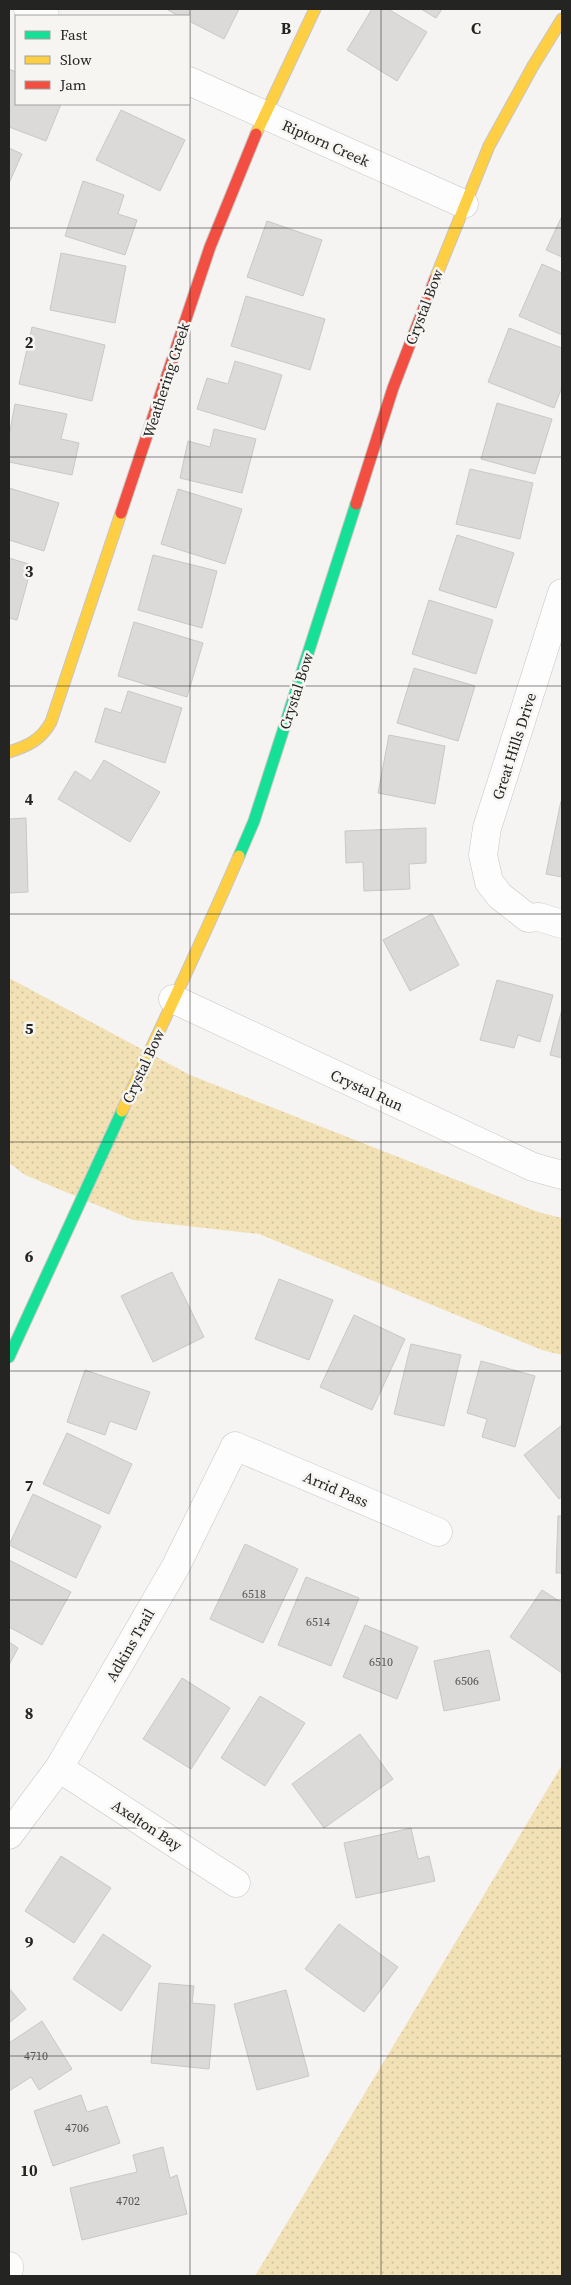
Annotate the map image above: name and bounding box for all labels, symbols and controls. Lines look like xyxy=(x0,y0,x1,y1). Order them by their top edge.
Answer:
legend xyxy=(15,15,190,105)
text: B xyxy=(281,17,292,39)
text: C xyxy=(471,17,481,39)
text: Fast xyxy=(60,24,87,45)
text: Slow xyxy=(60,49,92,70)
text: Jam xyxy=(59,74,87,95)
street label: Riptorn Creek xyxy=(279,114,374,172)
street label: Crystal Bow xyxy=(400,266,448,348)
street label: Weathering Creek xyxy=(137,319,195,440)
text: 2 xyxy=(25,331,34,353)
text: 3 xyxy=(25,560,34,582)
street label: Crystal Bow xyxy=(274,649,318,732)
street label: Great Hills Drive xyxy=(487,689,541,802)
text: 4 xyxy=(25,788,34,810)
text: 5 xyxy=(25,1017,34,1039)
street label: Crystal Bow xyxy=(117,1025,170,1107)
street label: Crystal Run xyxy=(327,1064,407,1116)
text: 6 xyxy=(25,1245,34,1267)
street label: Arrid Pass xyxy=(300,1466,372,1512)
text: 7 xyxy=(25,1474,34,1496)
house number: 6518 xyxy=(242,1586,266,1602)
street label: Adkins Trail xyxy=(101,1604,160,1685)
house number: 6514 xyxy=(306,1614,330,1630)
house number: 6510 xyxy=(369,1654,393,1670)
house number: 6506 xyxy=(455,1673,479,1689)
text: 8 xyxy=(25,1702,33,1724)
street label: Axelton Bay xyxy=(108,1794,186,1856)
text: 9 xyxy=(25,1931,34,1953)
house number: 4710 xyxy=(24,2048,48,2064)
house number: 4706 xyxy=(65,2120,89,2136)
text: 10 xyxy=(20,2159,38,2181)
house number: 4702 xyxy=(116,2193,140,2209)

